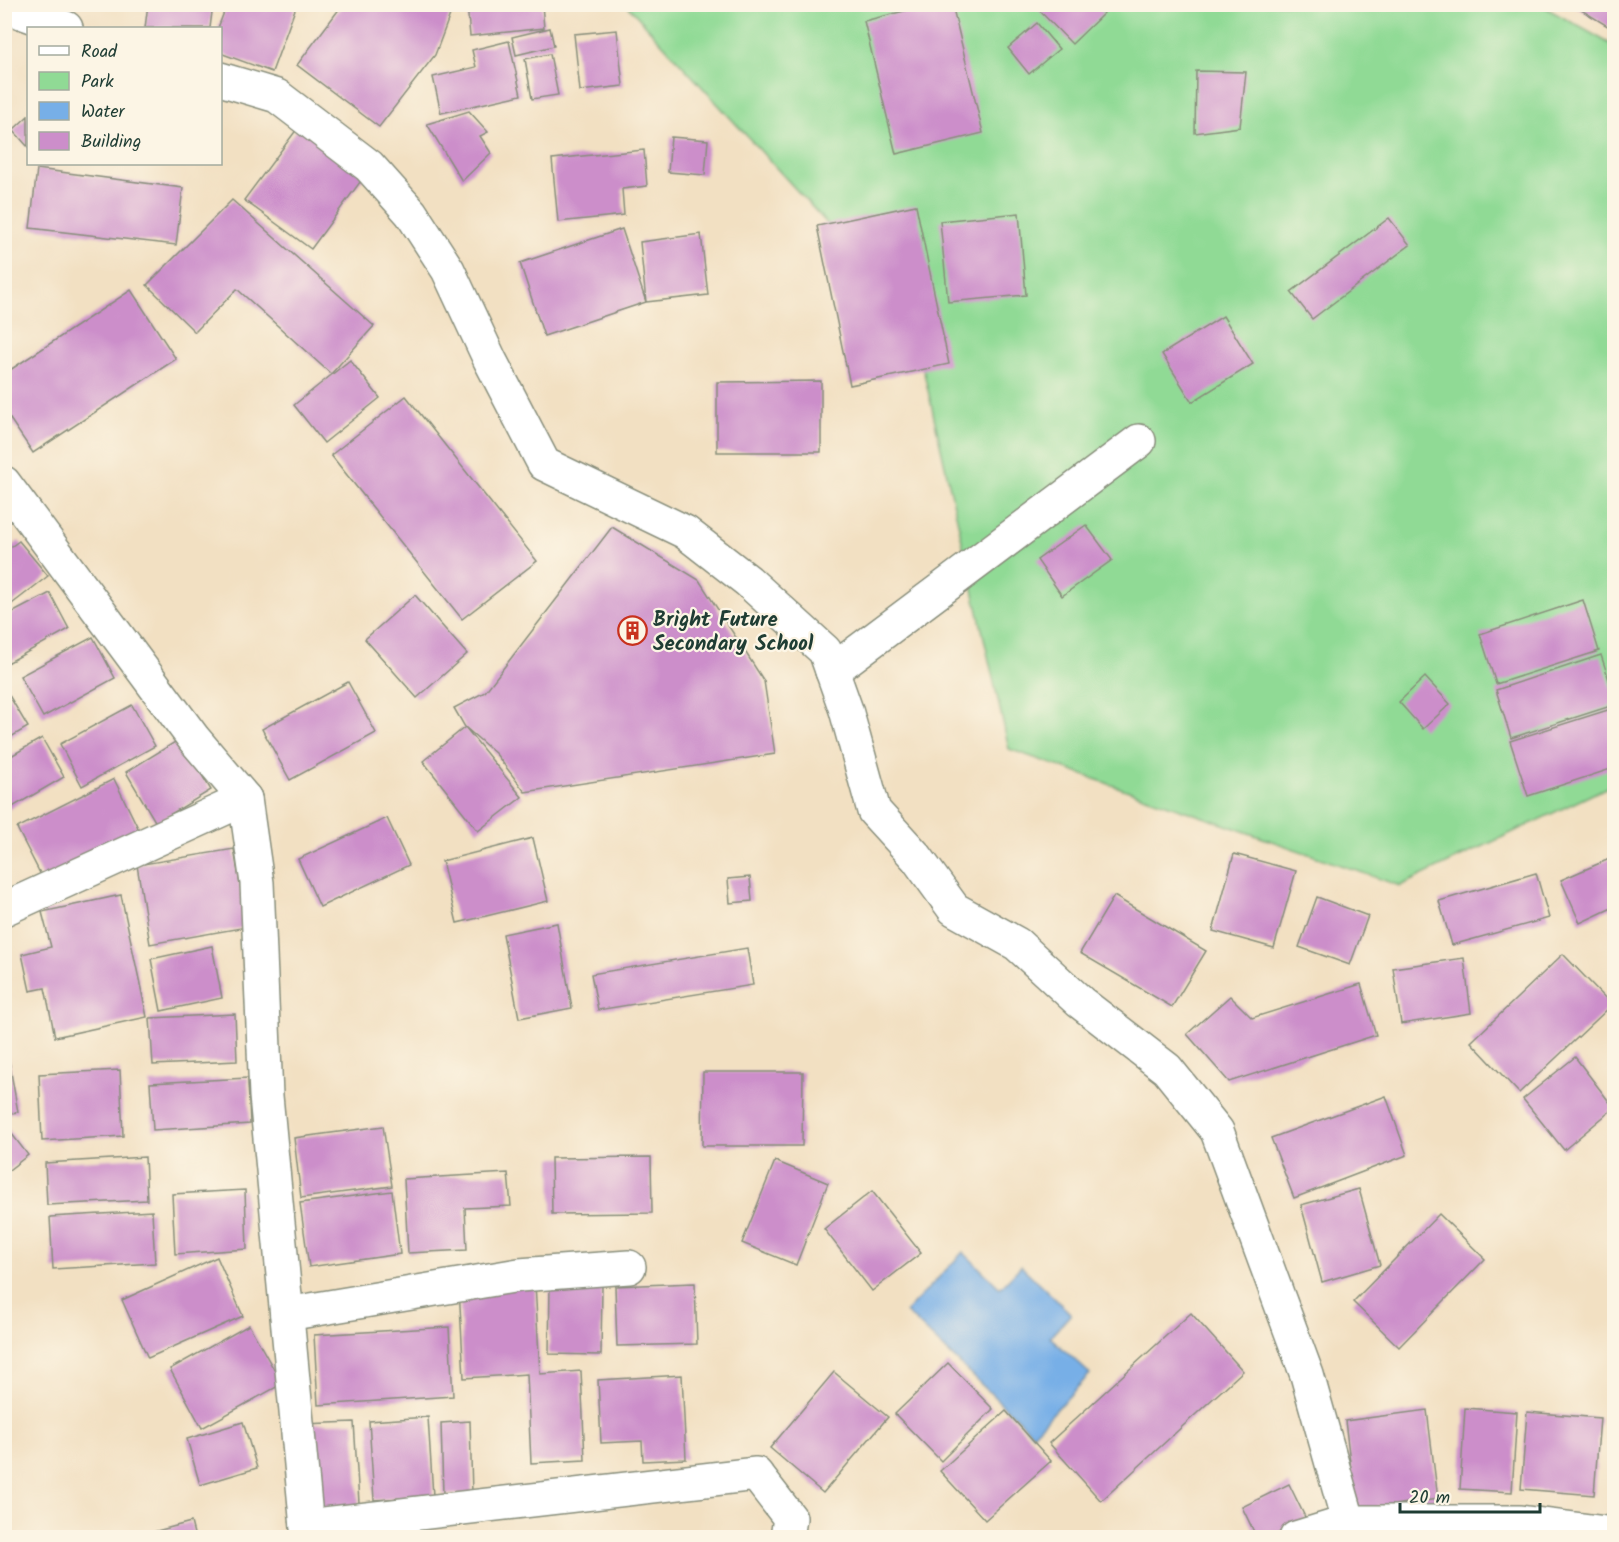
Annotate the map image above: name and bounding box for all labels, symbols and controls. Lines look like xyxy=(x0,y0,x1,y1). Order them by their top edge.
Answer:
legend xyxy=(27,27,222,165)
text: Road xyxy=(81,38,118,67)
text: Park xyxy=(81,68,114,97)
text: Water xyxy=(81,98,126,127)
text: Building xyxy=(81,128,141,157)
place label: Bright Future Secondary School xyxy=(653,604,814,661)
building icon: Bright Future Secondary School xyxy=(616,615,648,647)
scale bar xyxy=(1400,1476,1540,1514)
text: 20 m xyxy=(1409,1484,1450,1513)

